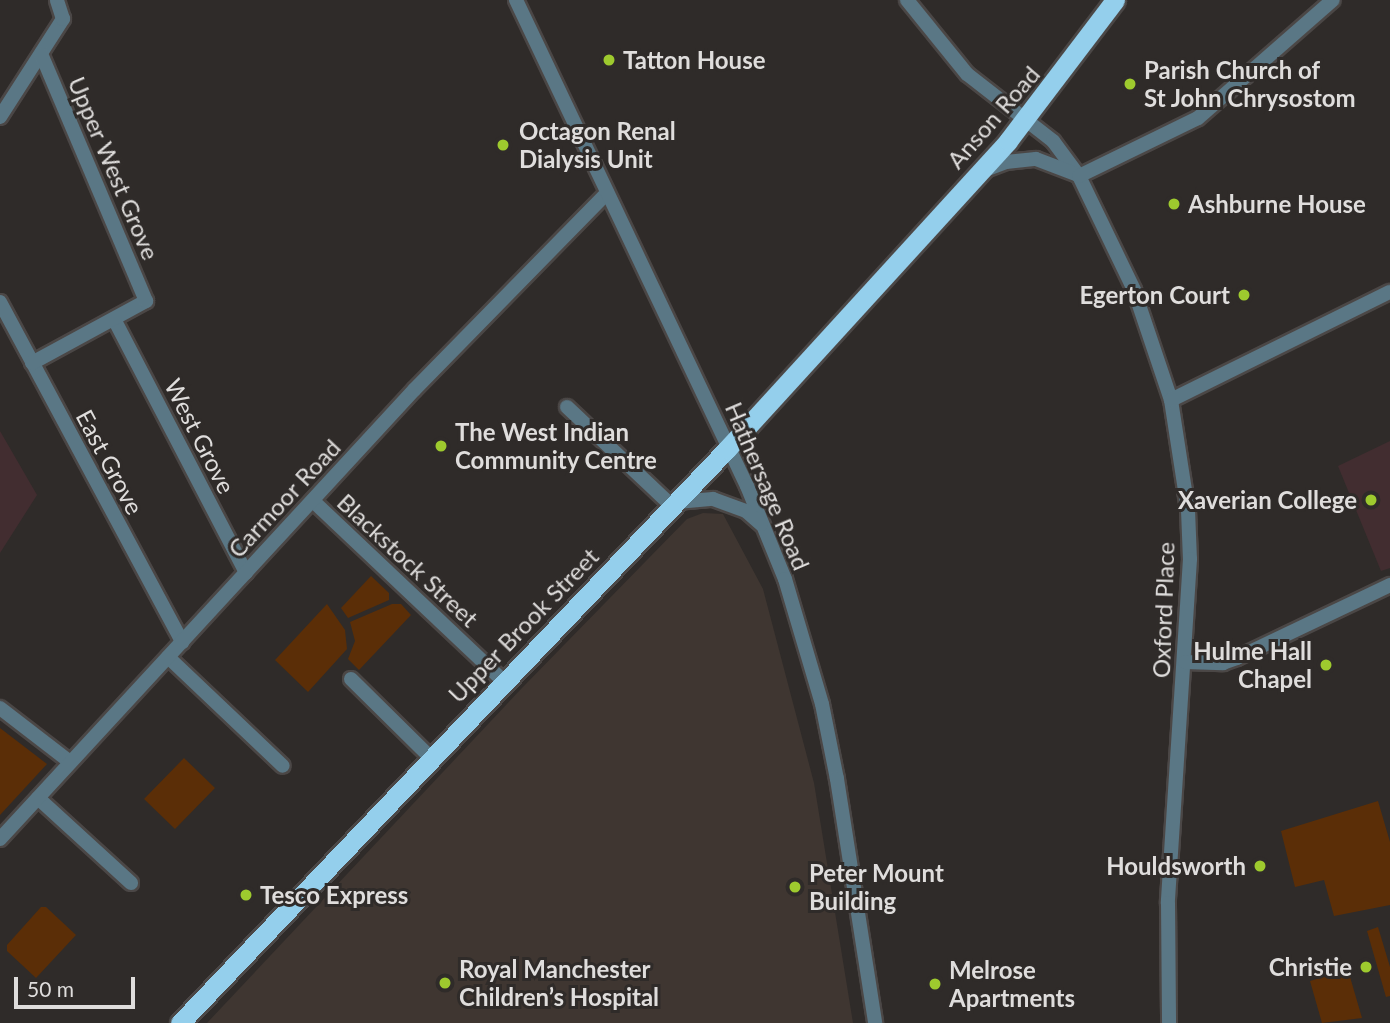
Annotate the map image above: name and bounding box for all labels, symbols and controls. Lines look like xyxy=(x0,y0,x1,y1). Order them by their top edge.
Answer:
place label: Tatton House xyxy=(623,46,765,74)
marker: Tatton House xyxy=(601,52,617,68)
place label: Parish Church of St John Chrysostom xyxy=(1144,56,1356,112)
street label: Anson Road xyxy=(941,60,1045,174)
street label: Upper West Grove xyxy=(62,72,166,264)
marker: Parish Church of St John Chrysostom xyxy=(1122,76,1138,92)
place label: Octagon Renal Dialysis Unit xyxy=(519,117,676,173)
marker: Octagon Renal Dialysis Unit xyxy=(493,135,513,155)
place label: Ashburne House xyxy=(1188,190,1366,218)
marker: Ashburne House xyxy=(1166,196,1182,212)
place label: Egerton Court xyxy=(1079,281,1230,309)
marker: Egerton Court xyxy=(1236,287,1252,303)
street label: West Grove xyxy=(159,374,241,498)
street label: Hathersage Road xyxy=(720,398,816,574)
street label: East Grove xyxy=(70,405,150,519)
place label: The West Indian Community Centre xyxy=(455,418,657,474)
street label: Carmoor Road xyxy=(222,433,346,563)
marker: The West Indian Community Centre xyxy=(433,438,449,454)
place label: Xaverian College xyxy=(1178,486,1357,514)
street label: Blackstock Street xyxy=(332,487,484,633)
marker: Xaverian College xyxy=(1363,492,1379,508)
street label: Oxford Place xyxy=(1146,541,1180,679)
street label: Upper Brook Street xyxy=(442,542,604,708)
place label: Hulme Hall Chapel xyxy=(1193,637,1312,693)
marker: Hulme Hall Chapel xyxy=(1318,657,1334,673)
place label: Houldsworth xyxy=(1106,852,1246,880)
marker: Houldsworth xyxy=(1252,858,1268,874)
place label: Peter Mount Building xyxy=(809,859,944,915)
marker: Peter Mount Building xyxy=(787,879,803,895)
place label: Tesco Express xyxy=(260,881,408,909)
marker: Tesco Express xyxy=(238,887,254,903)
place label: Christie xyxy=(1269,953,1352,981)
place label: Royal Manchester Children’s Hospital xyxy=(459,955,659,1011)
place label: Melrose Apartments xyxy=(949,956,1075,1012)
marker: Christie xyxy=(1358,959,1374,975)
scale bar xyxy=(18,964,138,1008)
marker: Royal Manchester Children’s Hospital xyxy=(437,975,453,991)
text: 50 m xyxy=(27,976,74,1001)
marker: Melrose Apartments xyxy=(927,976,943,992)

